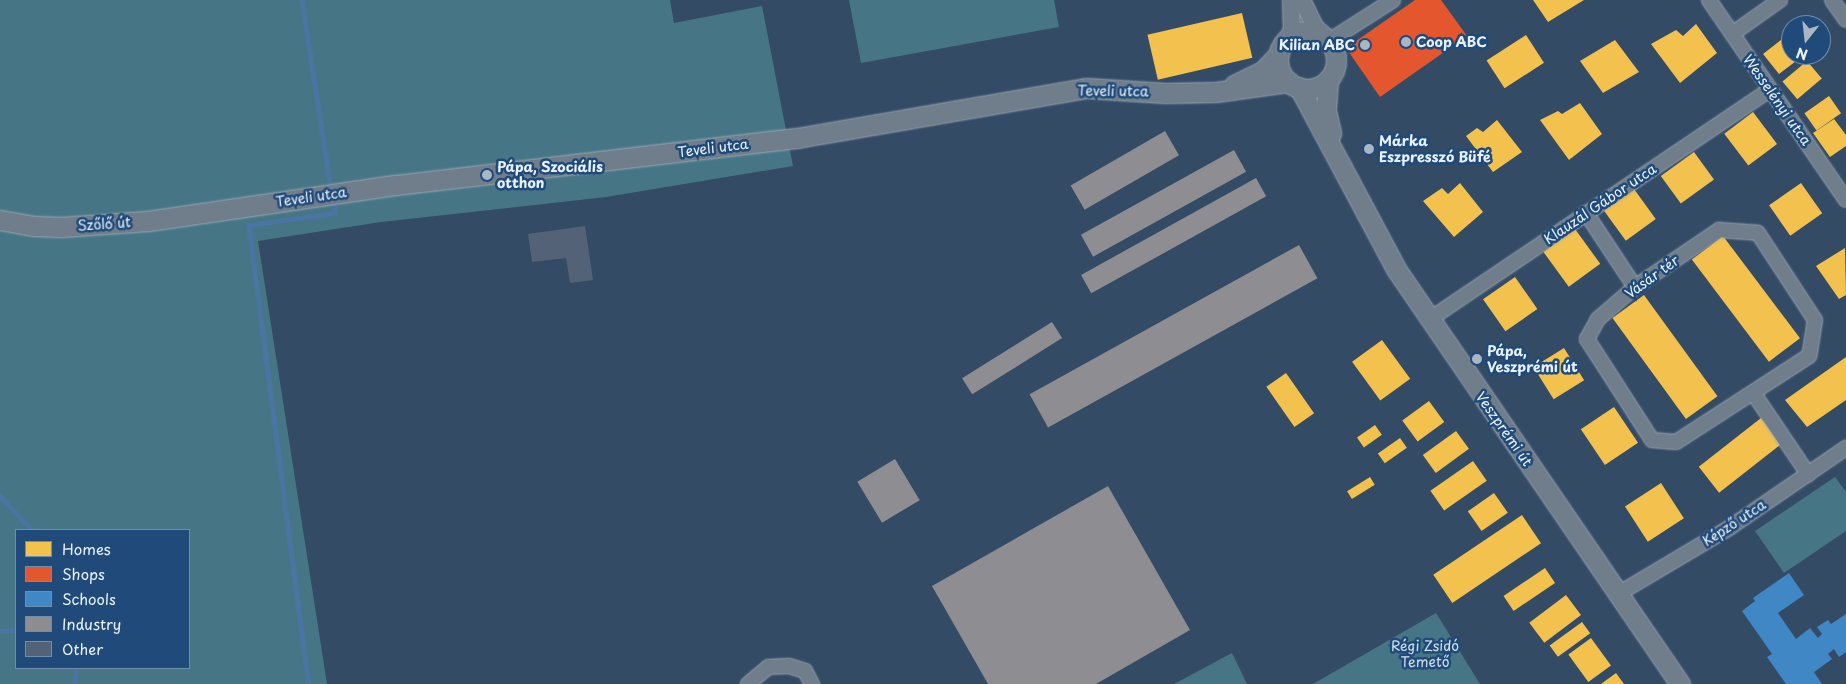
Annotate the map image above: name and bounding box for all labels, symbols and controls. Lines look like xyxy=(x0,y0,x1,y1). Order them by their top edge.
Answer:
north arrow xyxy=(1781,15,1831,65)
place label: Coop ABC xyxy=(1416,34,1487,50)
marker: Coop ABC xyxy=(1400,36,1412,48)
place label: Kilian ABC xyxy=(1278,37,1355,53)
marker: Kilian ABC xyxy=(1359,39,1371,51)
text: N xyxy=(1794,42,1810,66)
street label: Wesselényi utca xyxy=(1739,51,1815,149)
street label: Teveli utca xyxy=(1077,82,1149,100)
place label: Márka Eszpresszó Büfé xyxy=(1379,133,1491,166)
street label: Teveli utca xyxy=(677,135,749,161)
marker: Márka Eszpresszó Büfé xyxy=(1363,143,1375,155)
place label: Pápa, Szociális otthon xyxy=(497,159,602,192)
street label: Klauzál Gábor utca xyxy=(1541,160,1659,248)
marker: Pápa, Szociális otthon xyxy=(481,169,493,181)
street label: Teveli utca xyxy=(275,184,347,210)
street label: Szőlő út xyxy=(77,214,131,234)
street label: Vásár tér xyxy=(1622,252,1682,302)
place label: Pápa, Veszprémi út xyxy=(1487,343,1578,376)
marker: Pápa, Veszprémi út xyxy=(1471,353,1483,365)
street label: Veszprémi út xyxy=(1472,389,1536,469)
street label: Képző utca xyxy=(1699,496,1769,550)
legend xyxy=(15,529,190,669)
text: Homes xyxy=(62,537,111,560)
text: Shops xyxy=(62,562,105,585)
text: Schools xyxy=(62,587,116,610)
text: Industry xyxy=(62,612,121,635)
text: Other xyxy=(62,637,103,660)
park label: Régi Zsidó Temető xyxy=(1391,638,1459,670)

